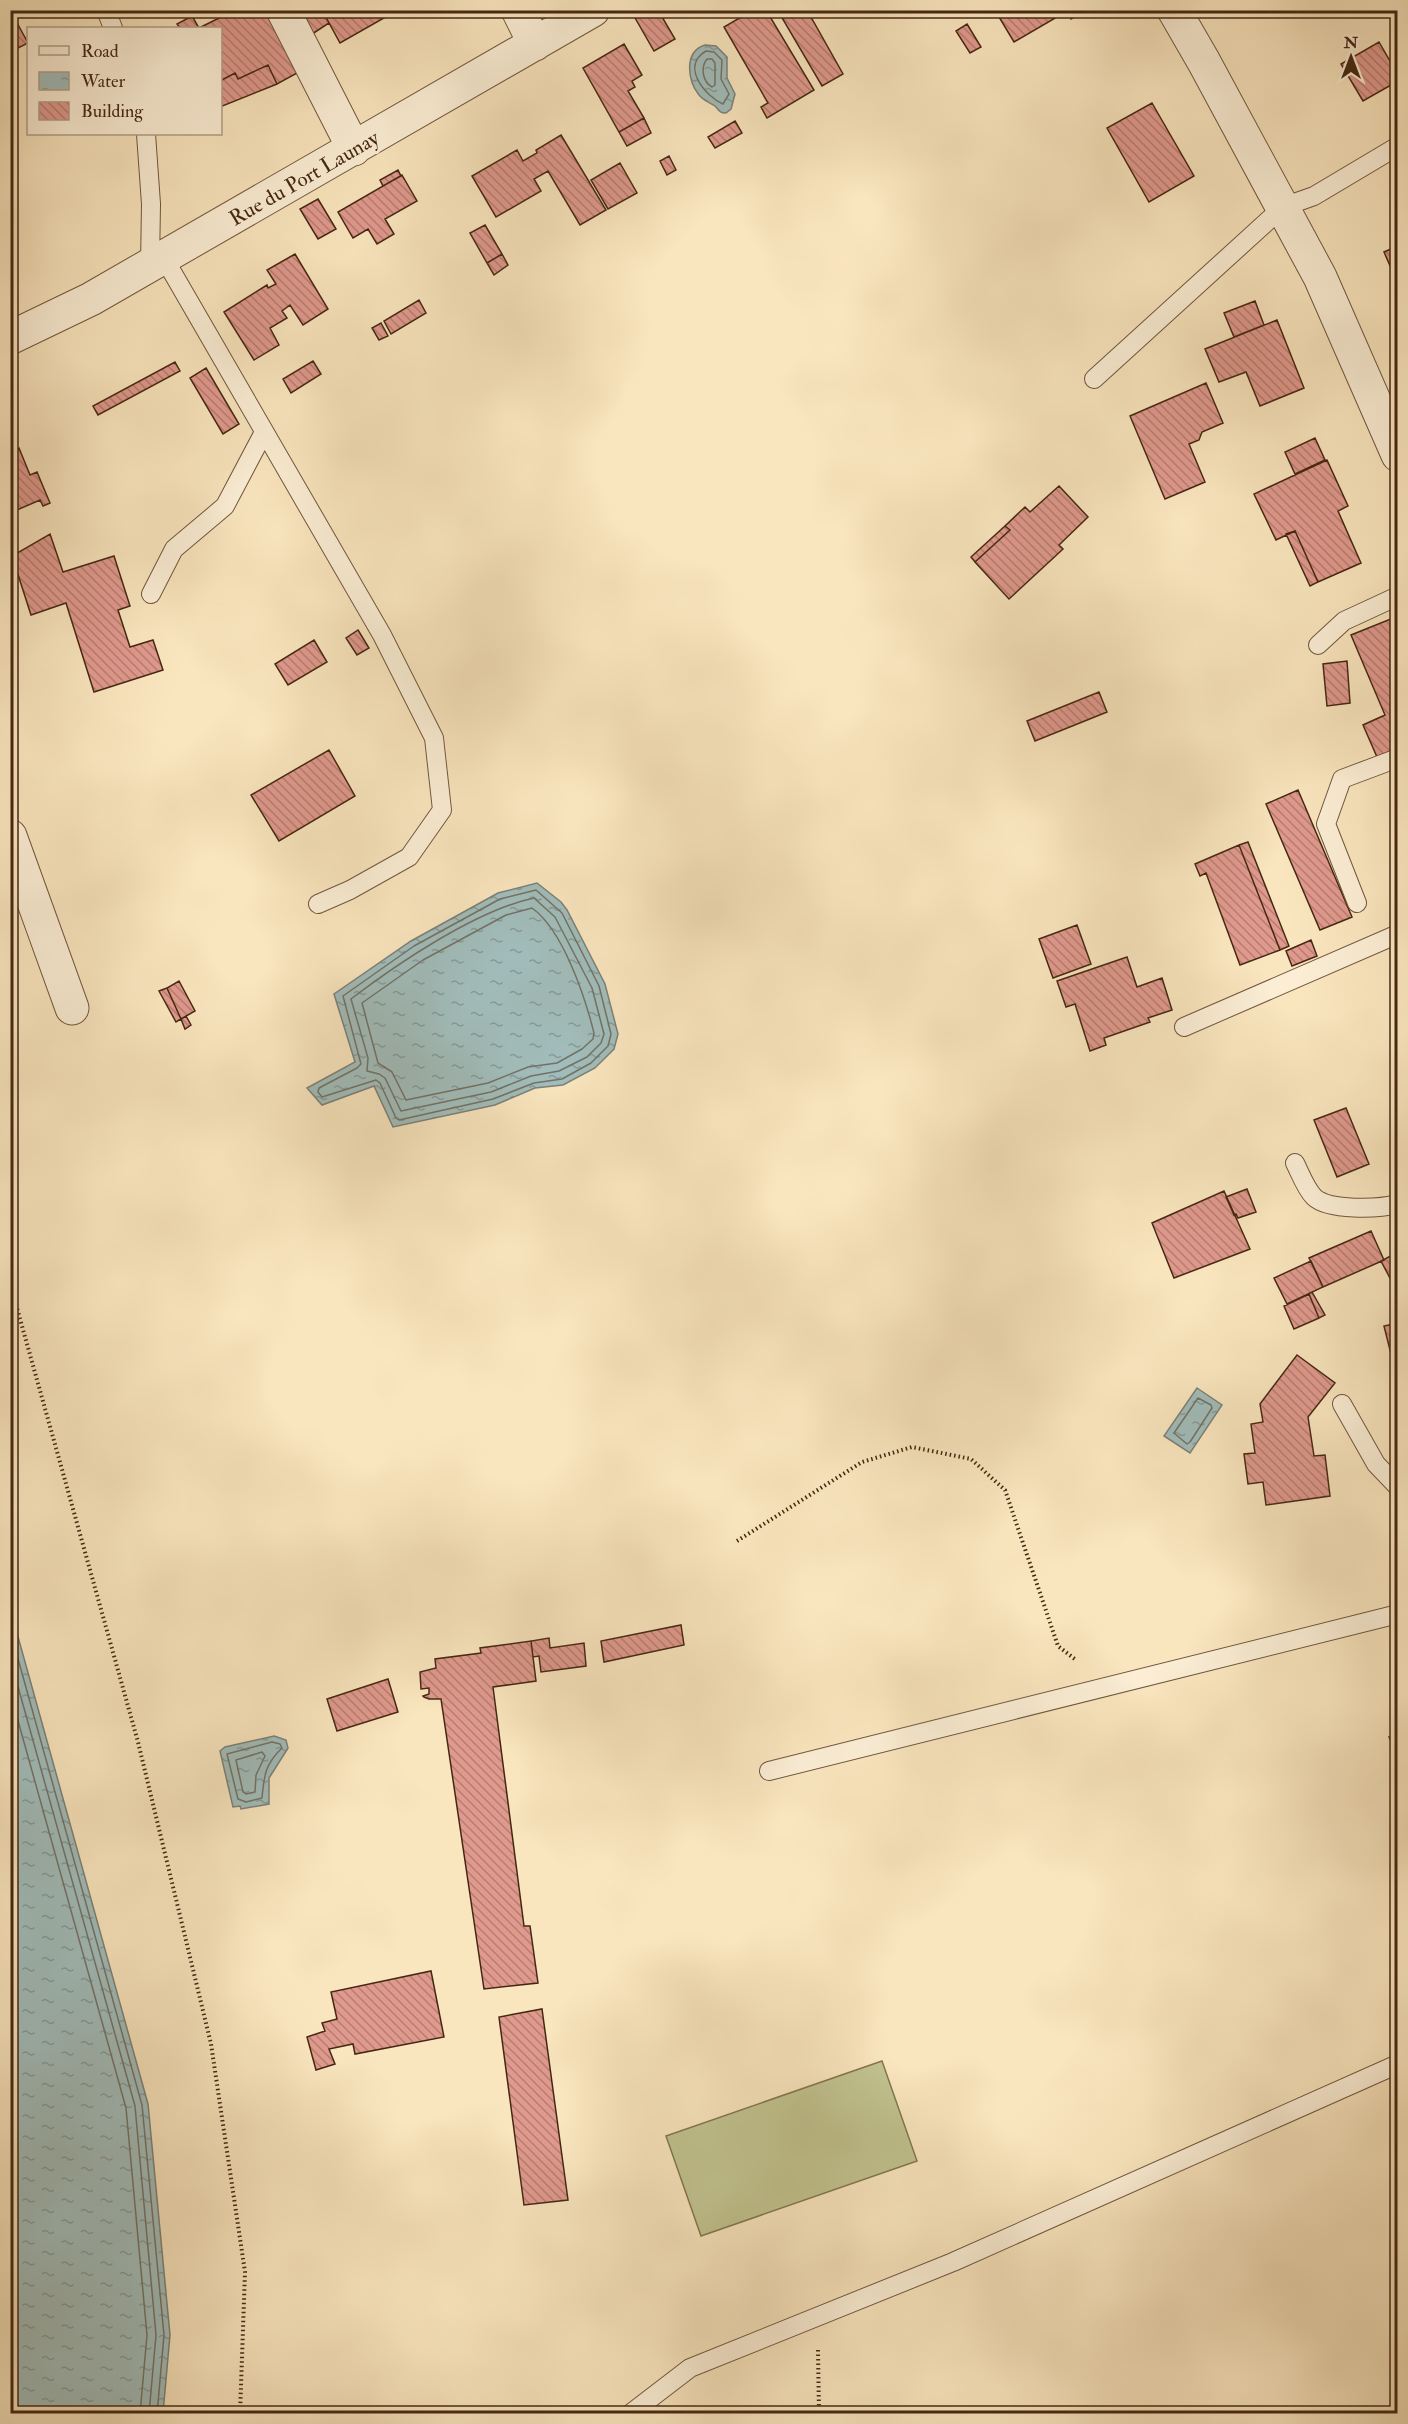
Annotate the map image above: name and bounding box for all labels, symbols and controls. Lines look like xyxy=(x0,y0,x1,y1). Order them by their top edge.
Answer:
legend xyxy=(27,27,222,135)
north arrow xyxy=(1321,27,1381,87)
text: N xyxy=(1343,33,1359,53)
text: Road xyxy=(81,40,119,63)
text: Water xyxy=(80,70,125,93)
text: Building xyxy=(81,100,144,123)
street label: Rue du Port Launay xyxy=(225,124,385,232)

